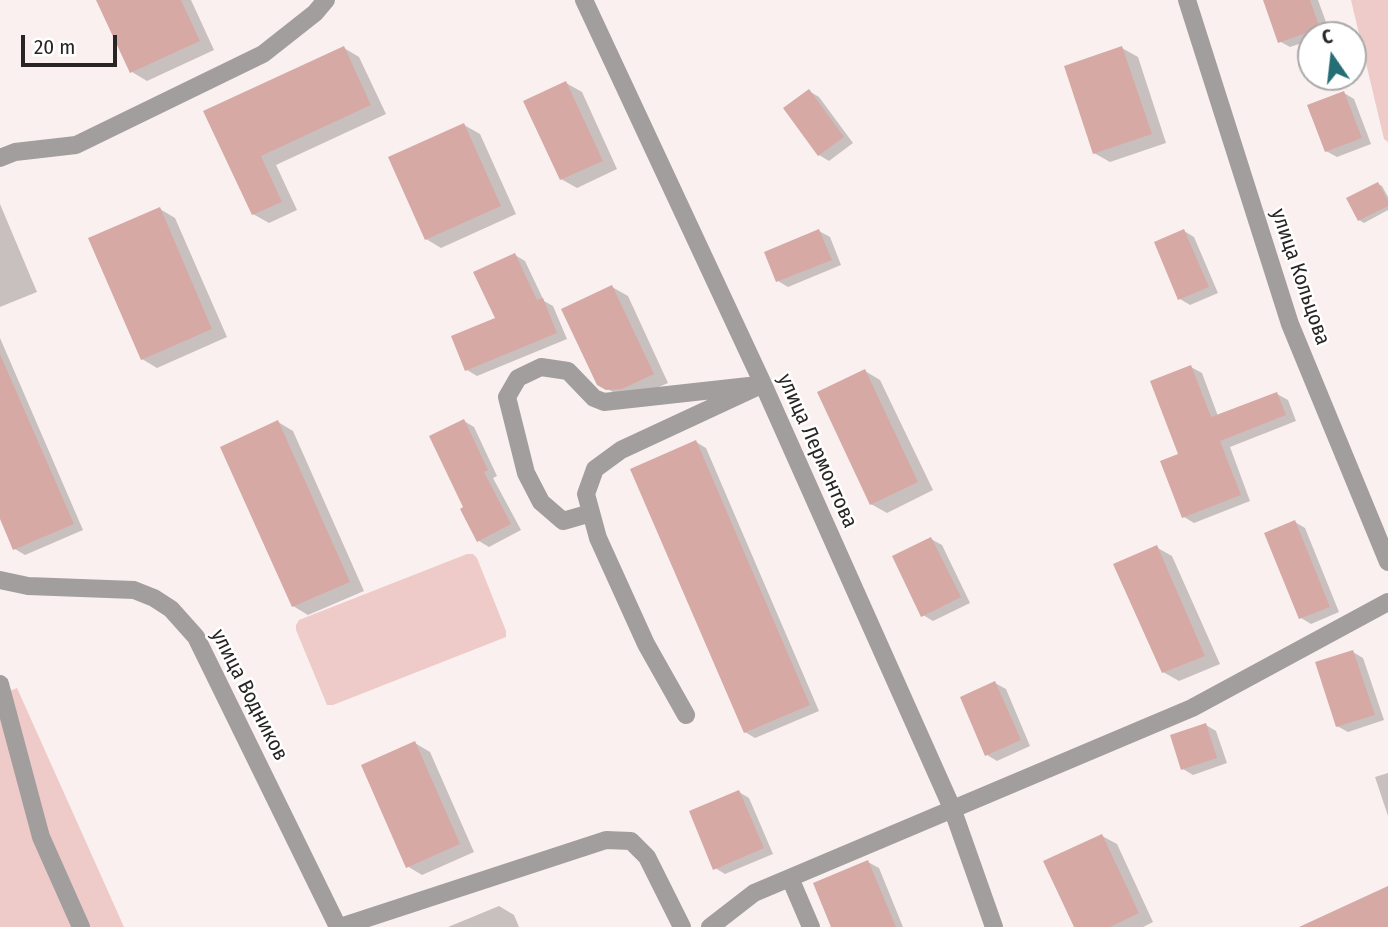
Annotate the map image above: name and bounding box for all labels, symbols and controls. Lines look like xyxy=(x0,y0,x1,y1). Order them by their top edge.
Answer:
scale bar xyxy=(24,21,121,65)
north arrow xyxy=(1297,21,1367,91)
text: С xyxy=(1320,25,1335,49)
text: 20 m xyxy=(34,34,75,60)
street label: улица Кольцова xyxy=(1265,206,1335,348)
street label: улица Лермонтова xyxy=(772,370,862,532)
street label: улица Водников xyxy=(205,625,293,765)

